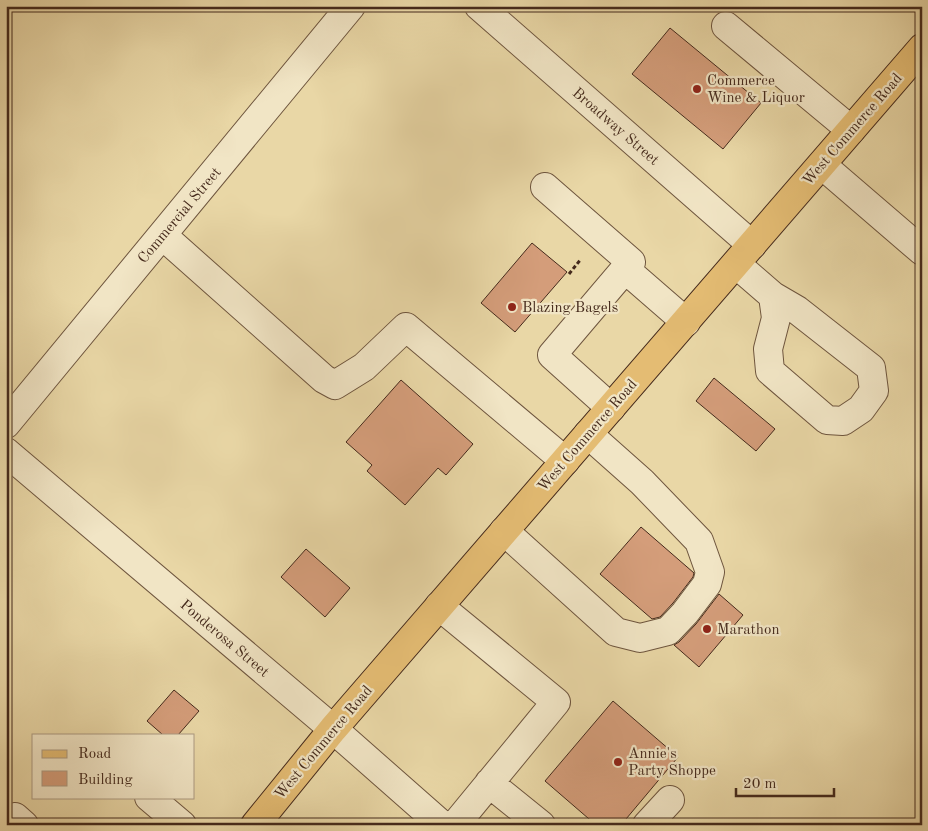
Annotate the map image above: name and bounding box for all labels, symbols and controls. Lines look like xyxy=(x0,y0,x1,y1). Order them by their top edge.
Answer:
street label: West Commerce Road xyxy=(801,71,906,189)
place label: Commerce Wine & Liquor xyxy=(707,74,805,106)
marker: Commerce Wine & Liquor xyxy=(691,83,703,95)
street label: Broadway Street xyxy=(569,86,661,169)
street label: Commercial Street xyxy=(136,165,225,267)
marker: Blazing Bagels xyxy=(506,301,518,313)
place label: Blazing Bagels xyxy=(522,301,618,316)
street label: West Commerce Road xyxy=(536,377,641,495)
street label: Ponderosa Street xyxy=(177,598,271,681)
marker: Marathon xyxy=(701,623,713,635)
place label: Marathon xyxy=(717,623,780,638)
street label: West Commerce Road xyxy=(272,683,376,803)
legend xyxy=(32,734,195,798)
text: Road xyxy=(78,747,112,762)
place label: Annie's Party Shoppe xyxy=(628,747,716,779)
marker: Annie's Party Shoppe xyxy=(612,756,624,768)
scale bar xyxy=(736,766,833,798)
text: Building xyxy=(78,773,133,788)
text: 20 m xyxy=(743,777,777,792)

